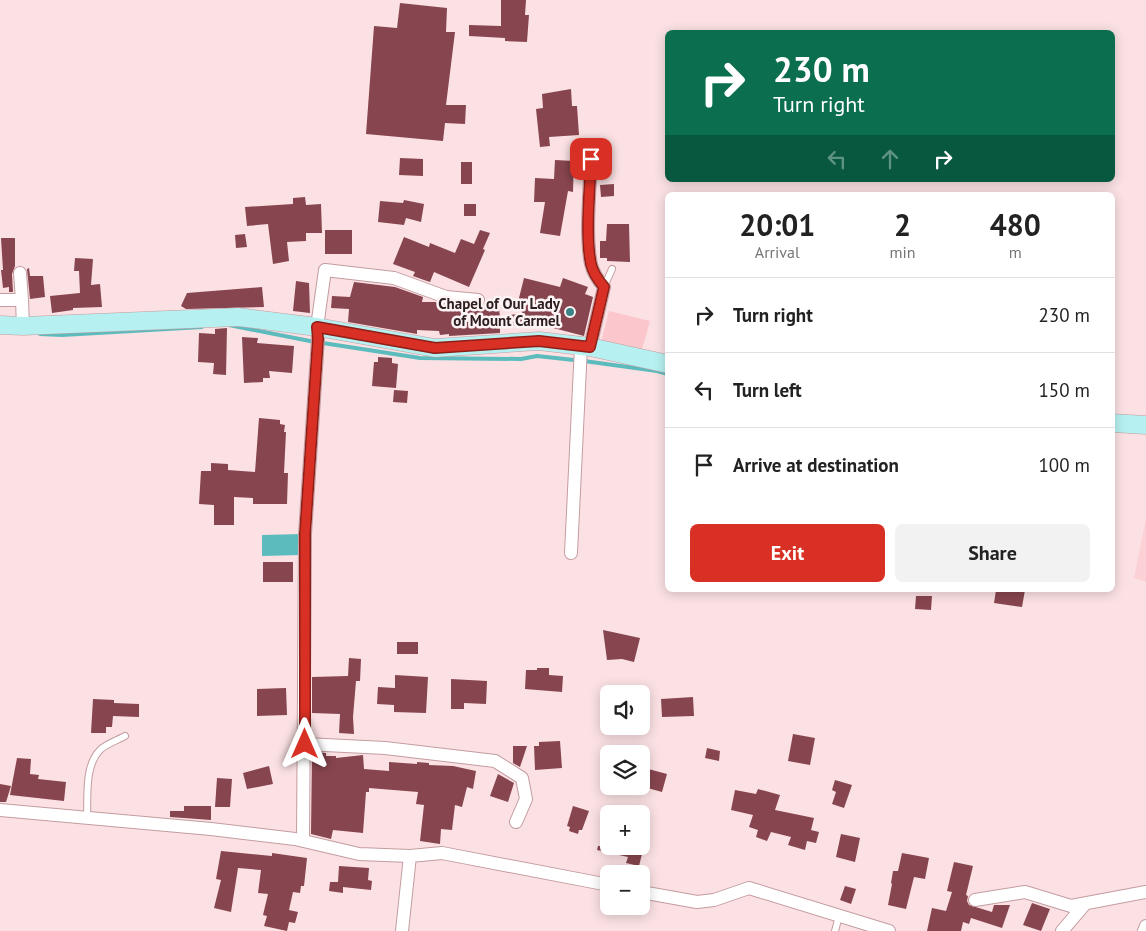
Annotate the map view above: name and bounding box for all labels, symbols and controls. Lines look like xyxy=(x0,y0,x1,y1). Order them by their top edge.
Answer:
text: 230 m xyxy=(773,46,870,92)
icon: right xyxy=(690,50,755,115)
text: Turn right xyxy=(773,90,865,118)
pin xyxy=(570,138,612,180)
icon: arrive xyxy=(577,145,605,173)
icon: left xyxy=(823,145,851,173)
icon: ahead xyxy=(876,145,904,173)
icon: right xyxy=(929,145,957,173)
text: 20:01 xyxy=(739,205,815,244)
text: 2 xyxy=(894,205,911,244)
text: 480 xyxy=(990,205,1041,244)
text: Arrival xyxy=(755,242,800,262)
text: min xyxy=(890,242,916,262)
text: m xyxy=(1009,242,1022,262)
place label: Chapel of Our Lady of Mount Carmel xyxy=(438,294,561,330)
icon: right xyxy=(690,301,718,329)
text: Turn right xyxy=(733,303,813,327)
text: 230 m xyxy=(1038,303,1090,327)
marker: Chapel of Our Lady of Mount Carmel xyxy=(564,306,576,318)
icon: left xyxy=(690,376,718,404)
text: Turn left xyxy=(733,378,802,402)
text: 150 m xyxy=(1038,378,1090,402)
icon: arrive xyxy=(690,451,718,479)
text: Arrive at destination xyxy=(733,453,899,477)
text: 100 m xyxy=(1038,453,1090,477)
button: Exit xyxy=(690,524,885,582)
button: Share xyxy=(895,524,1090,582)
map controls xyxy=(600,685,650,915)
button: sound xyxy=(600,685,650,735)
position arrow xyxy=(278,717,330,769)
button: layers xyxy=(600,745,650,795)
button: + xyxy=(600,805,650,855)
button: − xyxy=(600,865,650,915)

